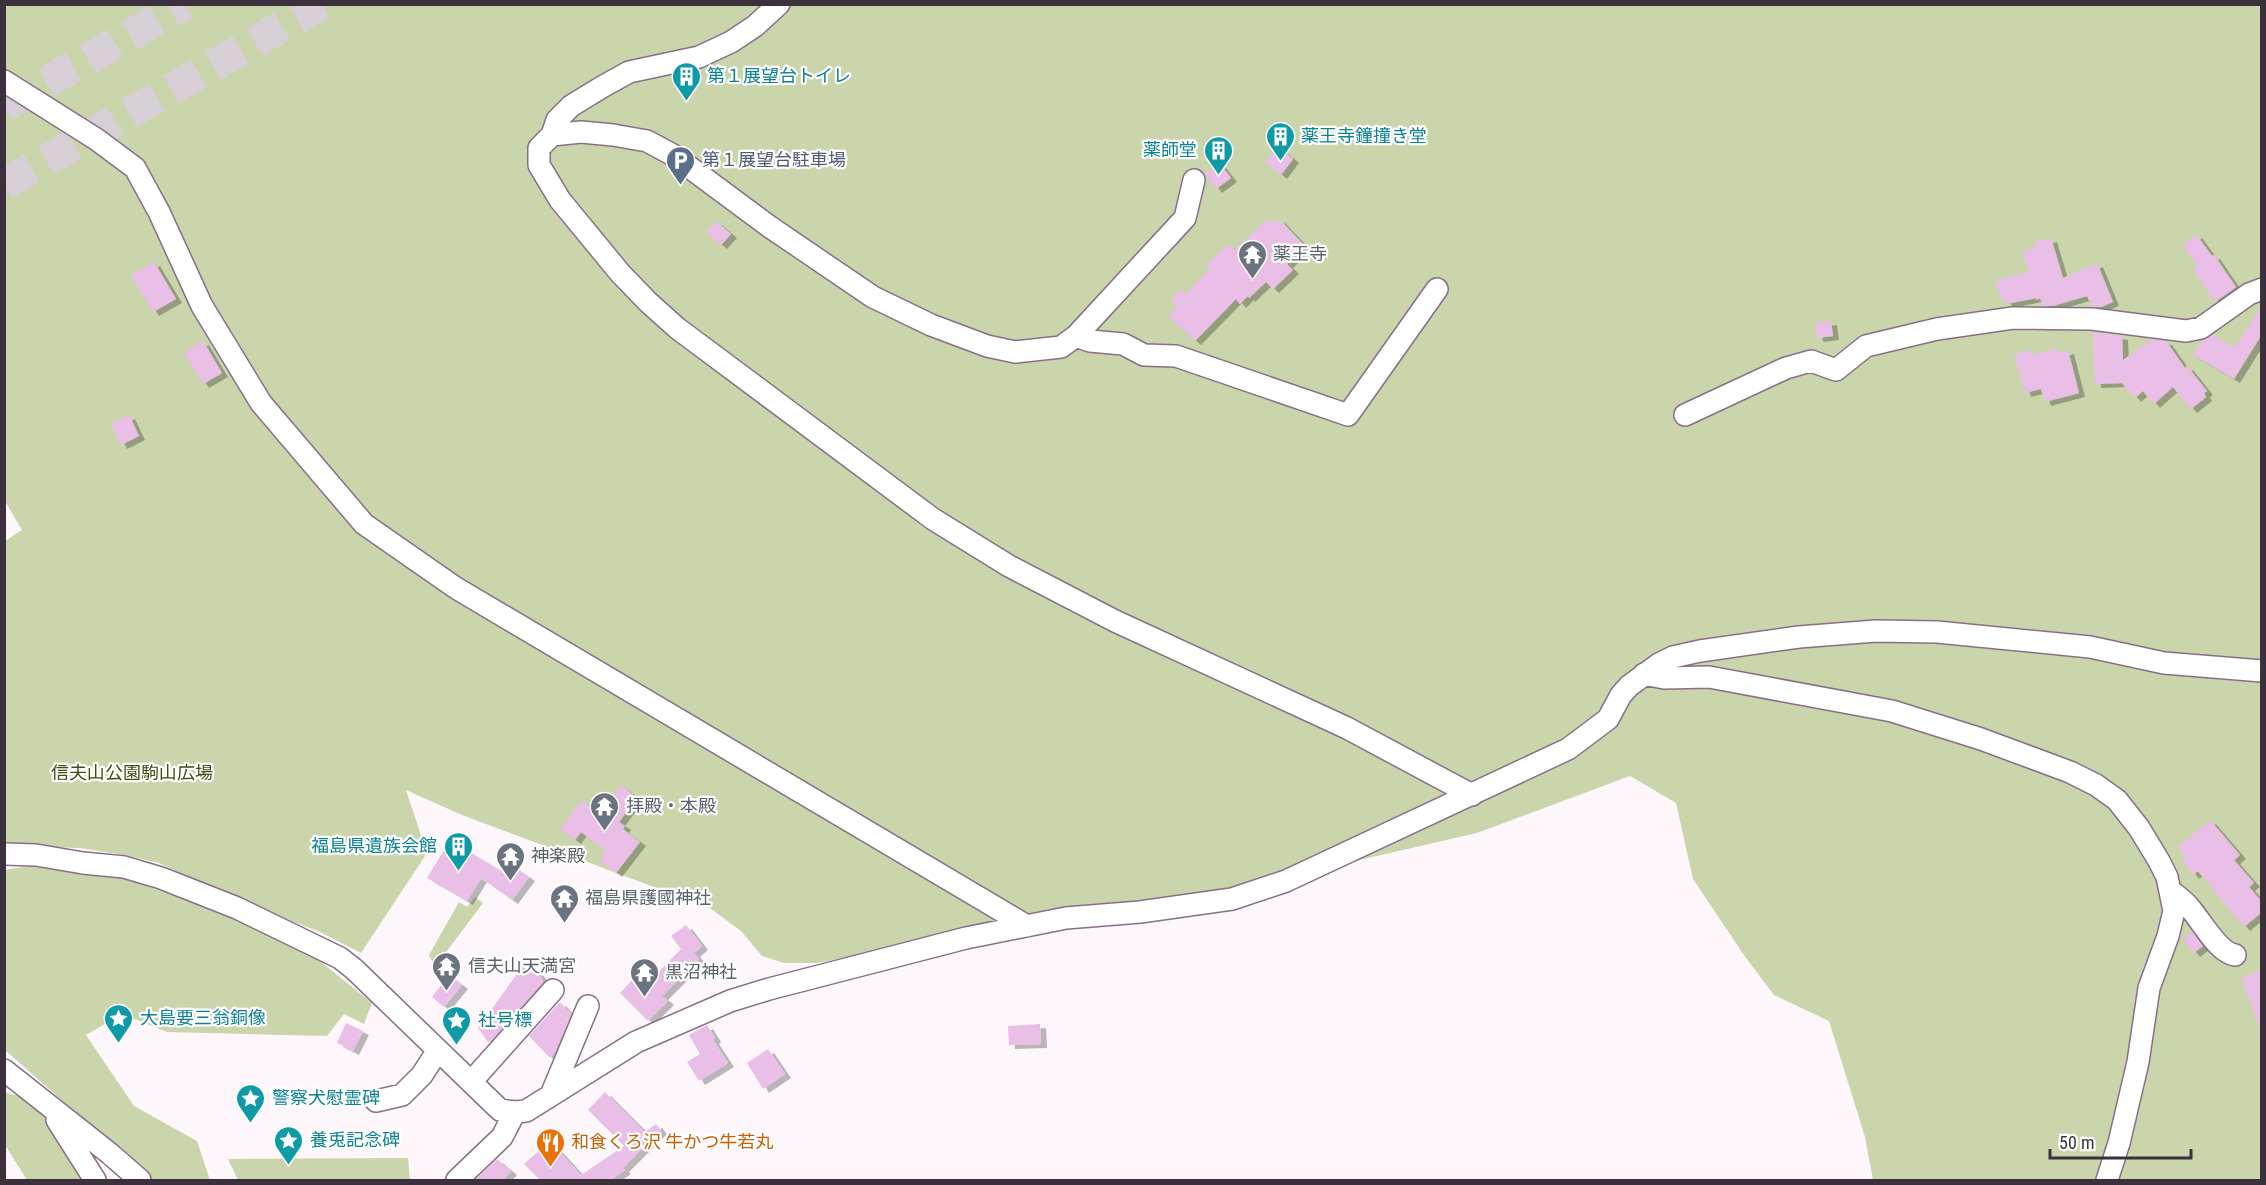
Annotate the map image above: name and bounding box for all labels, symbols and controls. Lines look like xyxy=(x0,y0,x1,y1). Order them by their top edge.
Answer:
building icon: 第１展望台トイレ xyxy=(670,60,702,102)
place label: 第１展望台トイレ xyxy=(707,65,851,86)
building icon: 薬王寺鐘撞き堂 xyxy=(1264,120,1296,162)
place label: 薬王寺鐘撞き堂 xyxy=(1301,125,1427,146)
building icon: 薬師堂 xyxy=(1202,134,1234,176)
place label: 薬師堂 xyxy=(1143,139,1197,160)
parking icon: 第１展望台駐車場 xyxy=(665,144,697,186)
place label: 第１展望台駐車場 xyxy=(702,149,846,170)
temple icon: 薬王寺 xyxy=(1236,238,1268,280)
place label: 薬王寺 xyxy=(1273,243,1327,264)
park label: 信夫山公園駒山広場 xyxy=(51,762,213,783)
temple icon: 拝殿・本殿 xyxy=(589,790,621,832)
place label: 拝殿・本殿 xyxy=(626,795,716,816)
building icon: 福島県遺族会館 xyxy=(442,830,474,872)
place label: 福島県遺族会館 xyxy=(311,835,437,856)
temple icon: 神楽殿 xyxy=(494,840,526,882)
place label: 神楽殿 xyxy=(531,845,585,866)
temple icon: 福島県護國神社 xyxy=(548,882,580,924)
place label: 福島県護國神社 xyxy=(585,887,711,908)
temple icon: 信夫山天満宮 xyxy=(431,950,463,992)
place label: 信夫山天満宮 xyxy=(468,955,576,976)
temple icon: 黒沼神社 xyxy=(628,956,660,998)
place label: 黒沼神社 xyxy=(665,961,737,982)
place icon: 大島要三翁銅像 xyxy=(103,1002,135,1044)
place icon: 社号標 xyxy=(441,1004,473,1046)
place label: 大島要三翁銅像 xyxy=(140,1007,266,1028)
place label: 社号標 xyxy=(478,1009,532,1030)
place icon: 警察犬慰霊碑 xyxy=(235,1082,267,1124)
place label: 警察犬慰霊碑 xyxy=(272,1087,380,1108)
scale bar xyxy=(2050,1122,2191,1160)
place icon: 養兎記念碑 xyxy=(273,1124,305,1166)
restaurant icon: 和食くろ沢 牛かつ牛若丸 xyxy=(534,1126,566,1168)
place label: 養兎記念碑 xyxy=(310,1129,400,1150)
place label: 和食くろ沢 牛かつ牛若丸 xyxy=(571,1131,773,1152)
text: 50 m xyxy=(2059,1132,2094,1153)

